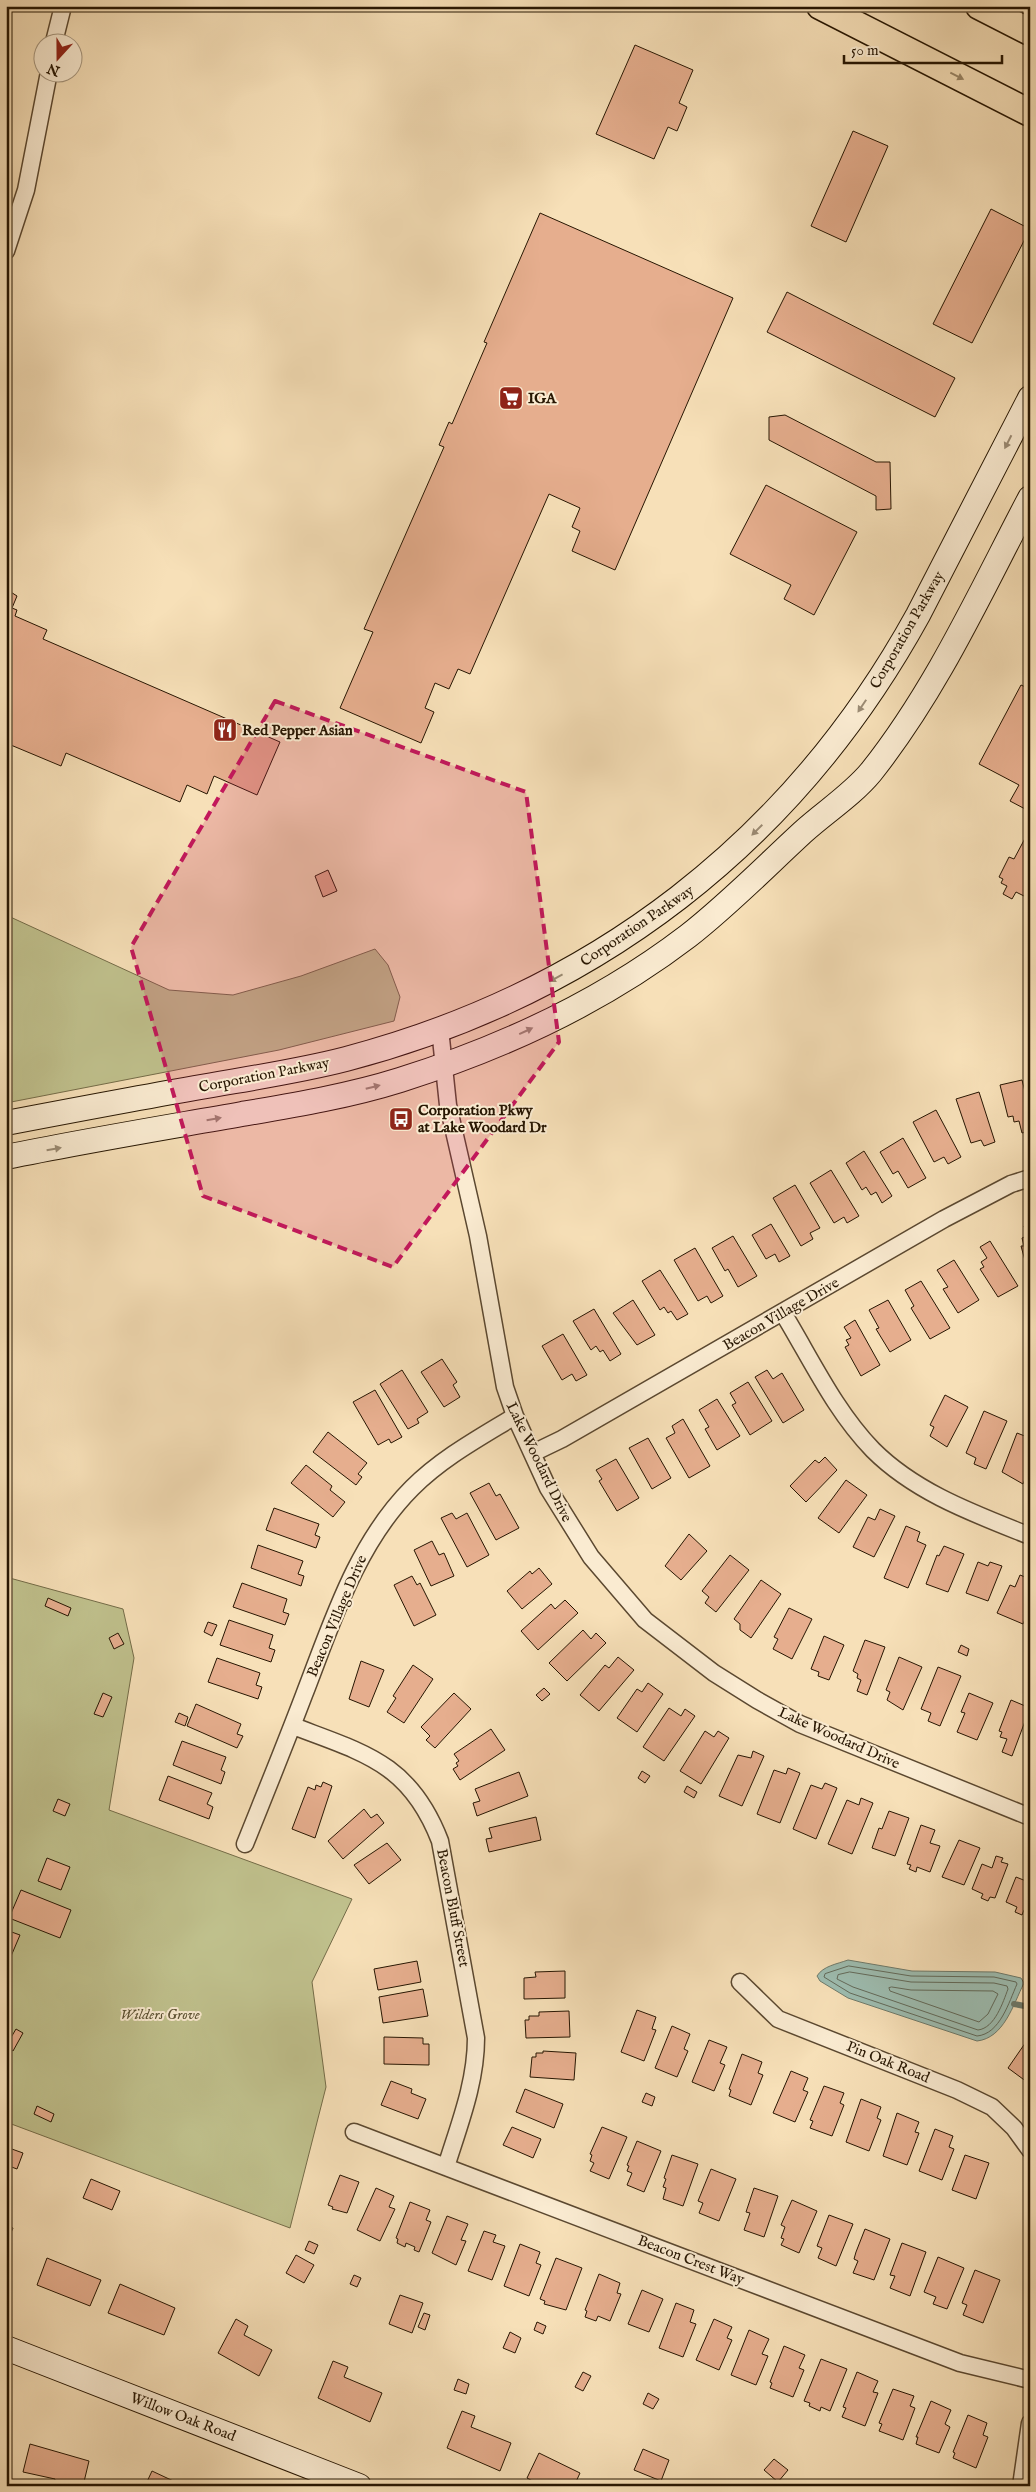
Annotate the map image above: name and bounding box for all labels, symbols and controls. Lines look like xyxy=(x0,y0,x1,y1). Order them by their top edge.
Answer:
north arrow xyxy=(32,32,82,82)
scale bar xyxy=(844,32,1001,64)
text: 50 m xyxy=(851,41,879,60)
text: N xyxy=(45,59,64,80)
one-way arrow xyxy=(950,72,964,80)
supermarket icon: IGA xyxy=(498,385,524,411)
place label: IGA xyxy=(528,389,557,408)
one-way arrow xyxy=(1004,435,1012,449)
street label: Corporation Parkway xyxy=(866,567,949,692)
one-way arrow xyxy=(857,700,867,713)
restaurant icon: Red Pepper Asian xyxy=(212,717,238,743)
place label: Red Pepper Asian xyxy=(242,721,353,740)
one-way arrow xyxy=(751,824,763,836)
street label: Corporation Parkway xyxy=(577,881,698,971)
one-way arrow xyxy=(549,974,564,982)
one-way arrow xyxy=(519,1027,533,1035)
street label: Corporation Parkway xyxy=(197,1053,332,1097)
one-way arrow xyxy=(366,1083,381,1091)
place label: Corporation Pkwy at Lake Woodard Dr xyxy=(418,1101,547,1137)
bus stop icon: Corporation Pkwy at Lake Woodard Dr xyxy=(388,1106,414,1132)
one-way arrow xyxy=(206,1115,222,1123)
one-way arrow xyxy=(47,1144,63,1152)
street label: Beacon Village Drive xyxy=(720,1273,842,1355)
street label: Lake Woodard Drive xyxy=(502,1399,576,1525)
street label: Beacon Village Drive xyxy=(303,1552,371,1680)
street label: Lake Woodard Drive xyxy=(775,1703,903,1773)
street label: Beacon Bluff Street xyxy=(432,1847,474,1969)
park label: Wilders Grove xyxy=(120,2005,200,2024)
street label: Pin Oak Road xyxy=(844,2037,933,2088)
street label: Beacon Crest Way xyxy=(635,2231,748,2289)
street label: Willow Oak Road xyxy=(127,2388,239,2446)

